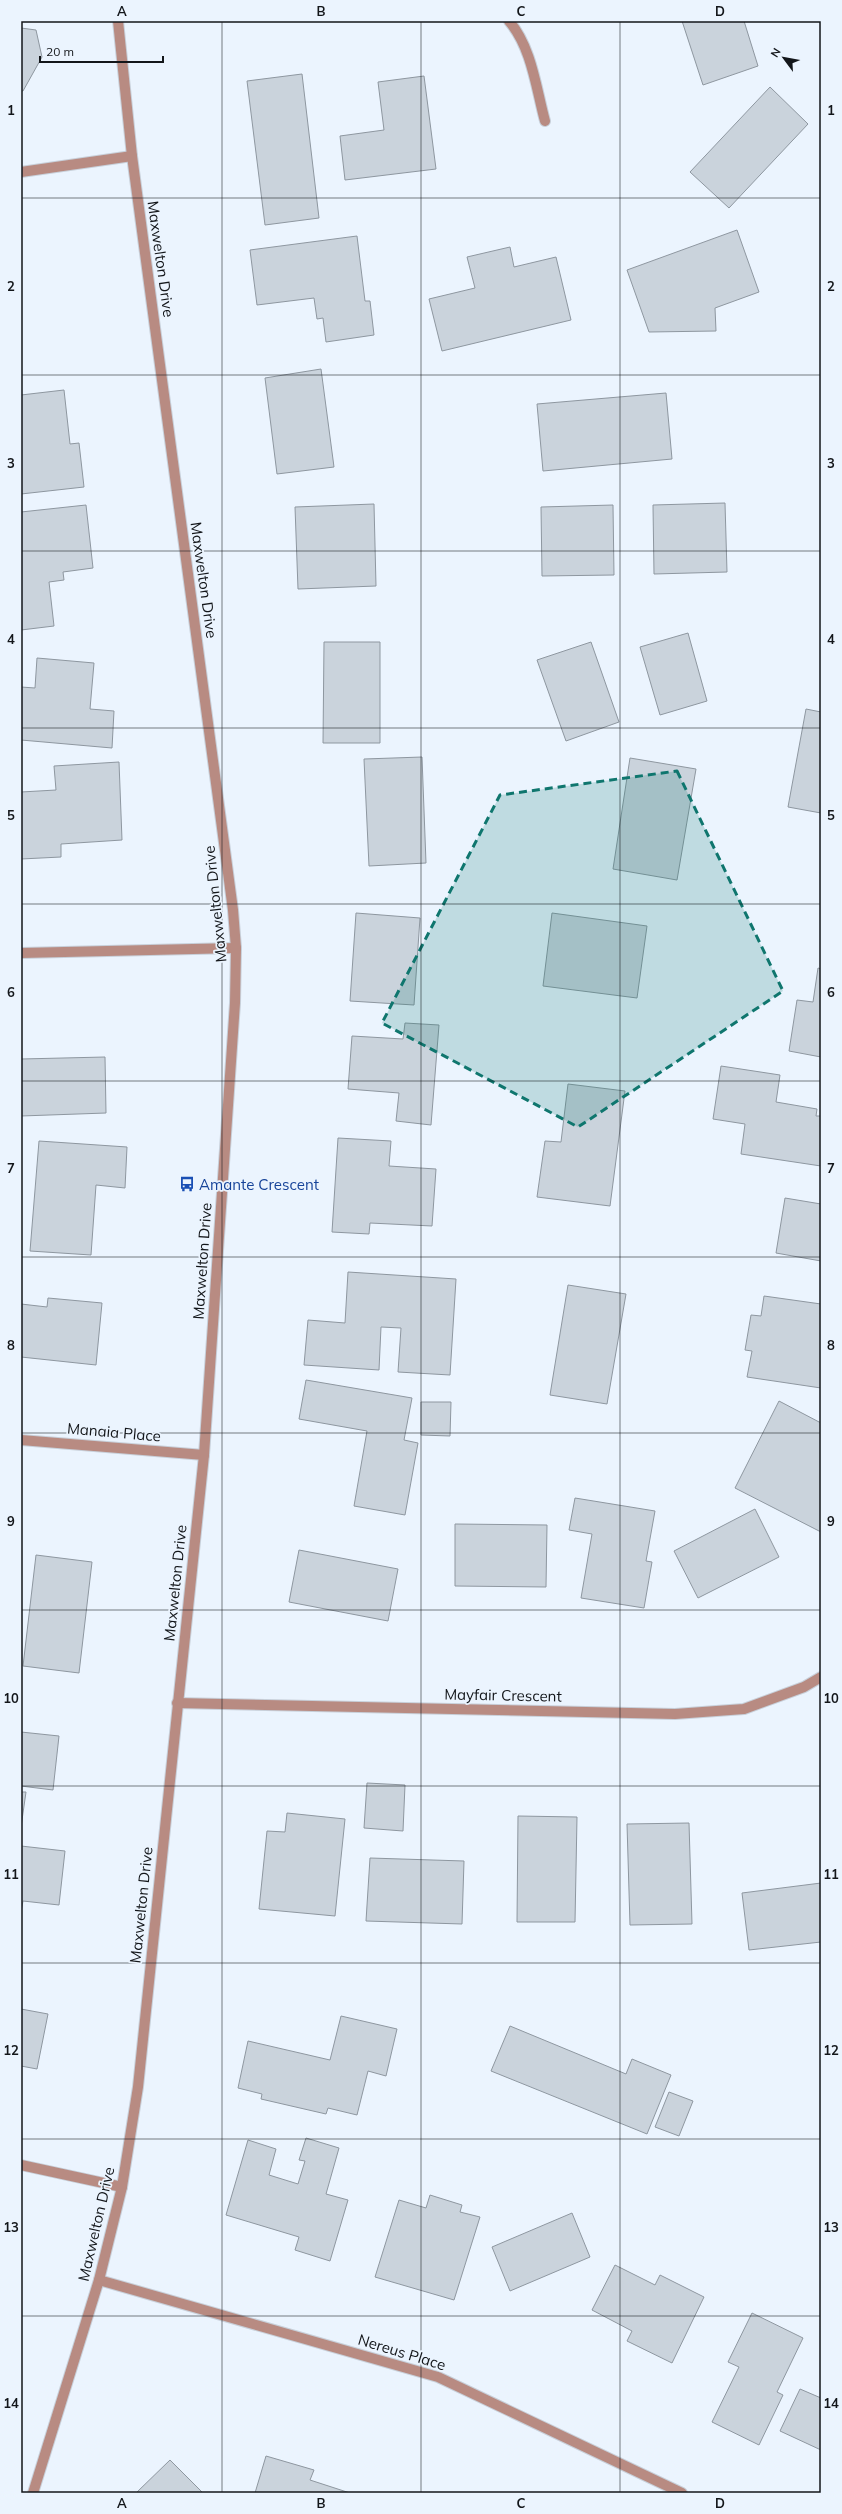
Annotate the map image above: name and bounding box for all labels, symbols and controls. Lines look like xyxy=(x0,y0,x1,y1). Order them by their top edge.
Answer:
text: A xyxy=(117,3,127,19)
text: B xyxy=(317,3,326,19)
text: C xyxy=(517,3,526,19)
text: D xyxy=(715,3,725,19)
scale bar xyxy=(40,38,163,64)
north arrow xyxy=(764,38,804,78)
text: 20 m xyxy=(46,44,74,59)
text: N xyxy=(767,45,784,60)
text: 1 xyxy=(7,102,15,118)
text: 1 xyxy=(827,102,835,118)
street label: Maxwelton Drive xyxy=(143,200,179,318)
text: 2 xyxy=(7,278,15,294)
text: 2 xyxy=(827,278,835,294)
text: 3 xyxy=(7,455,15,471)
text: 3 xyxy=(827,455,835,471)
street label: Maxwelton Drive xyxy=(186,521,222,639)
text: 4 xyxy=(7,631,15,647)
text: 4 xyxy=(827,631,835,647)
text: 5 xyxy=(7,807,15,823)
text: 5 xyxy=(827,807,835,823)
street label: Maxwelton Drive xyxy=(199,845,231,963)
text: 6 xyxy=(7,984,15,1000)
text: 6 xyxy=(827,984,835,1000)
text: 7 xyxy=(7,1160,15,1176)
text: 7 xyxy=(827,1160,835,1176)
bus stop icon: Amante Crescent xyxy=(178,1175,196,1193)
place label: Amante Crescent xyxy=(199,1175,319,1194)
street label: Maxwelton Drive xyxy=(188,1202,216,1320)
text: 8 xyxy=(7,1337,15,1353)
text: 8 xyxy=(827,1337,835,1353)
street label: Manaia Place xyxy=(66,1418,162,1446)
text: 9 xyxy=(7,1513,15,1529)
text: 9 xyxy=(827,1513,835,1529)
street label: Maxwelton Drive xyxy=(159,1524,191,1642)
street label: Mayfair Crescent xyxy=(444,1684,562,1706)
text: 10 xyxy=(3,1690,19,1706)
text: 10 xyxy=(823,1690,839,1706)
street label: Maxwelton Drive xyxy=(125,1846,157,1964)
text: 11 xyxy=(3,1866,19,1882)
text: 11 xyxy=(823,1866,839,1882)
text: 12 xyxy=(3,2042,19,2058)
text: 12 xyxy=(823,2042,839,2058)
street label: Maxwelton Drive xyxy=(74,2165,118,2283)
text: 13 xyxy=(3,2219,19,2235)
text: 13 xyxy=(823,2219,839,2235)
street label: Nereus Place xyxy=(356,2330,448,2374)
text: 14 xyxy=(3,2395,19,2411)
text: 14 xyxy=(823,2395,839,2411)
text: A xyxy=(117,2495,127,2511)
text: B xyxy=(317,2495,326,2511)
text: C xyxy=(517,2495,526,2511)
text: D xyxy=(715,2495,725,2511)

